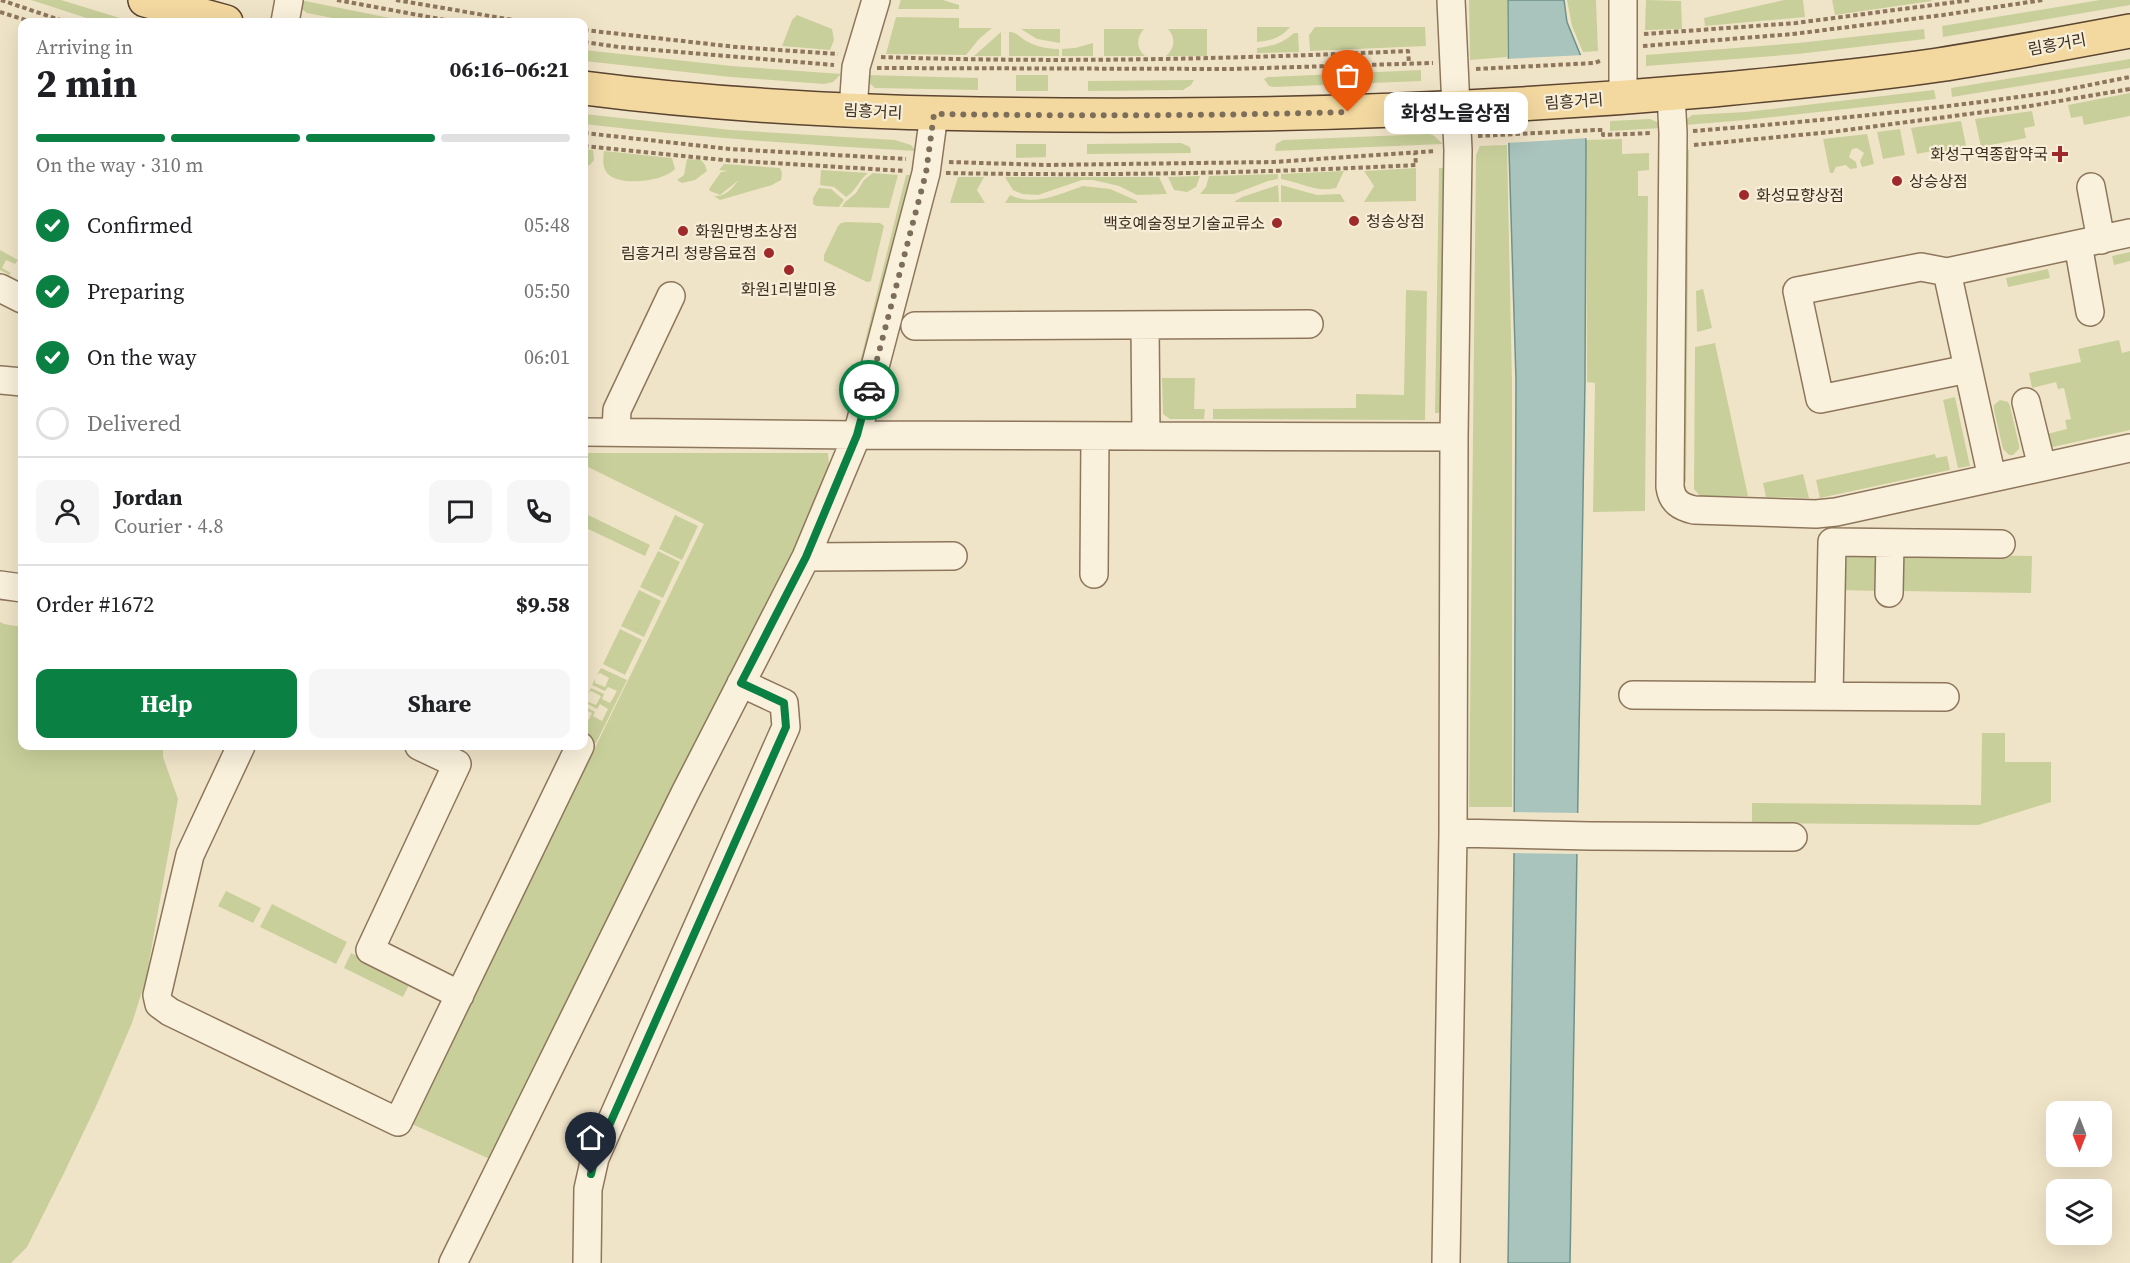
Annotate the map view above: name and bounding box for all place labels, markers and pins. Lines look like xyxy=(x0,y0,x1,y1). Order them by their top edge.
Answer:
pin xyxy=(1322,50,1373,112)
callout: 화성노을상점 xyxy=(1384,91,1528,133)
place label: 화성구역종합약국 xyxy=(1930,143,2048,165)
marker: 화성구역종합약국 xyxy=(2053,147,2067,161)
place label: 상승상점 xyxy=(1909,170,1968,192)
marker: 상승상점 xyxy=(1890,174,1904,188)
place label: 화성묘향상점 xyxy=(1756,184,1844,206)
marker: 화성묘향상점 xyxy=(1737,188,1751,202)
place label: 청송상점 xyxy=(1366,210,1425,232)
place label: 백호예술정보기술교류소 xyxy=(1103,212,1265,234)
marker: 청송상점 xyxy=(1347,214,1361,228)
marker: 백호예술정보기술교류소 xyxy=(1270,216,1284,230)
place label: 화원만병초상점 xyxy=(695,220,798,242)
marker: 화원만병초상점 xyxy=(676,224,690,238)
place label: 림흥거리 청량음료점 xyxy=(621,242,757,264)
marker: 림흥거리 청량음료점 xyxy=(762,246,776,260)
marker: 화원1리발미용 xyxy=(782,263,796,277)
place label: 화원1리발미용 xyxy=(741,278,837,300)
pin xyxy=(565,1112,616,1174)

